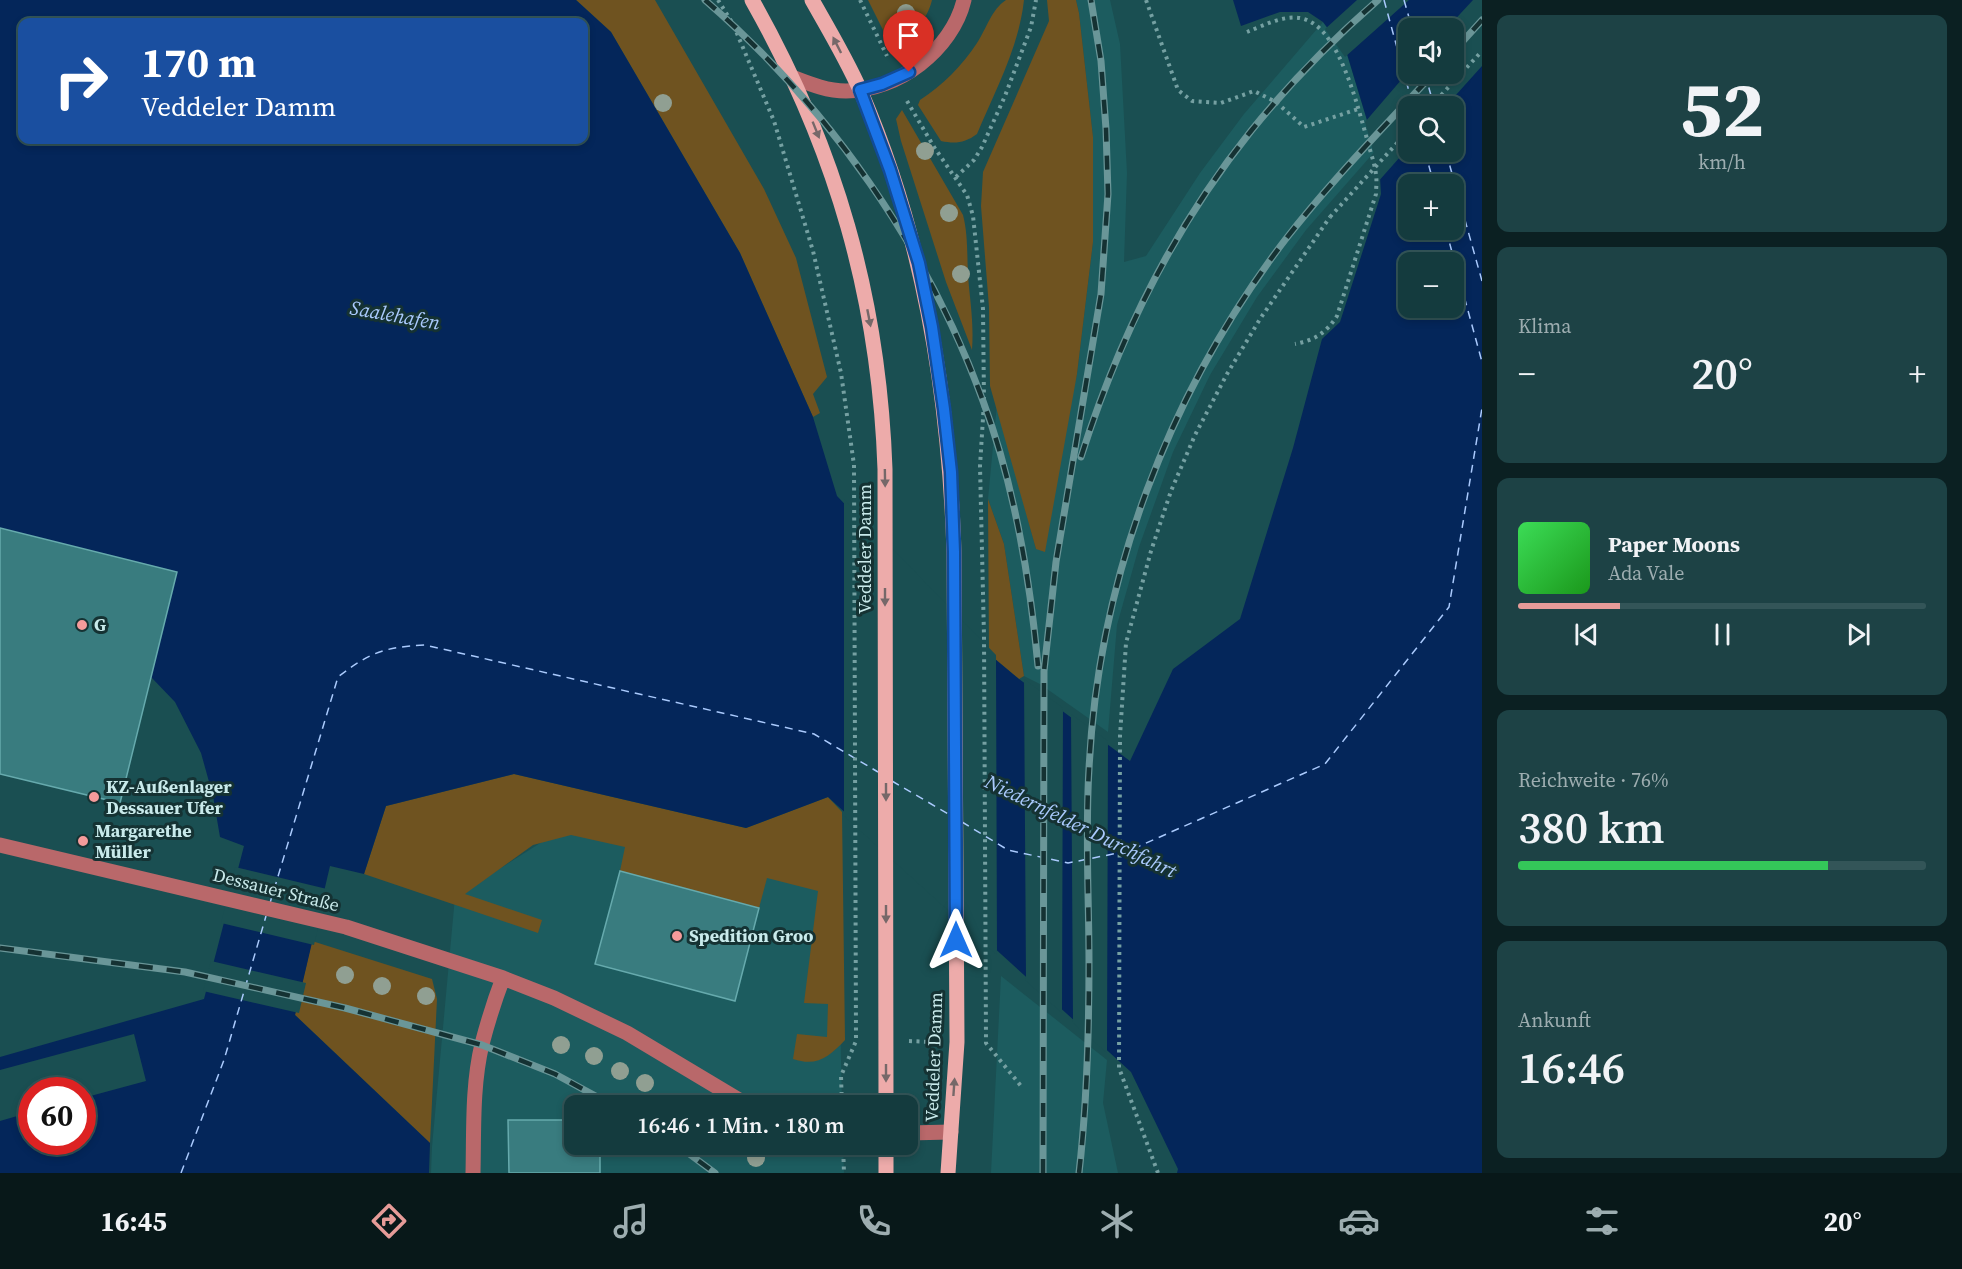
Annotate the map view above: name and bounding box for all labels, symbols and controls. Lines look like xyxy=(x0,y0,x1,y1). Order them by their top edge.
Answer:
pin xyxy=(883,10,934,72)
map controls xyxy=(1398,18,1464,318)
button: sound xyxy=(1398,18,1464,84)
icon: arrive xyxy=(892,19,925,52)
text: 170 m xyxy=(141,33,256,91)
one-way arrow xyxy=(832,36,841,53)
icon: right xyxy=(42,42,120,120)
text: 52 xyxy=(1680,55,1764,162)
text: Veddeler Damm xyxy=(141,88,336,125)
button: search xyxy=(1398,96,1464,162)
one-way arrow xyxy=(811,122,821,140)
text: km/h xyxy=(1698,148,1746,176)
button: + xyxy=(1398,174,1464,240)
button: − xyxy=(1398,252,1464,318)
water label: Saalehafen xyxy=(348,293,443,337)
one-way arrow xyxy=(865,308,874,327)
text: Klima xyxy=(1518,312,1571,340)
text: 20° xyxy=(1691,342,1753,404)
text: − xyxy=(1518,351,1536,396)
text: + xyxy=(1909,351,1926,396)
one-way arrow xyxy=(880,469,889,488)
street label: Veddeler Damm xyxy=(852,484,877,614)
text: Paper Moons xyxy=(1608,529,1740,559)
text: Ada Vale xyxy=(1608,559,1684,587)
one-way arrow xyxy=(880,587,890,606)
place label: G xyxy=(94,612,106,637)
marker: G xyxy=(75,618,89,632)
icon: previous xyxy=(1570,618,1603,651)
icon: pause xyxy=(1706,618,1739,651)
icon: next xyxy=(1842,618,1875,651)
text: Reichweite · 76% xyxy=(1518,766,1669,794)
water label: Niedernfelder Durchfahrt xyxy=(980,767,1183,885)
place label: KZ-Außenlager Dessauer Ufer xyxy=(106,774,232,820)
one-way arrow xyxy=(881,782,891,801)
marker: KZ-Außenlager Dessauer Ufer xyxy=(87,790,101,804)
text: 380 km xyxy=(1518,796,1665,858)
place label: Margarethe Müller xyxy=(95,818,192,864)
marker: Margarethe Müller xyxy=(76,834,90,848)
street label: Dessauer Straße xyxy=(210,862,342,917)
one-way arrow xyxy=(881,905,891,924)
position arrow xyxy=(924,908,988,972)
place label: Spedition Groo xyxy=(689,923,813,948)
marker: Spedition Groo xyxy=(670,929,684,943)
street label: Veddeler Damm xyxy=(919,992,948,1122)
text: Ankunft xyxy=(1518,1006,1591,1034)
text: 16:46 xyxy=(1518,1036,1625,1098)
one-way arrow xyxy=(881,1064,891,1083)
speed limit sign: 60 xyxy=(18,1077,96,1155)
one-way arrow xyxy=(949,1077,958,1096)
text: 16:46 · 1 Min. · 180 m xyxy=(637,1110,845,1140)
icon: directions xyxy=(368,1200,410,1242)
icon: music xyxy=(610,1200,652,1242)
icon: phone xyxy=(853,1200,895,1242)
icon: climate xyxy=(1096,1200,1138,1242)
icon: car xyxy=(1338,1200,1380,1242)
icon: filters xyxy=(1581,1200,1623,1242)
text: 16:45 xyxy=(100,1203,167,1240)
text: 20° xyxy=(1823,1203,1862,1240)

